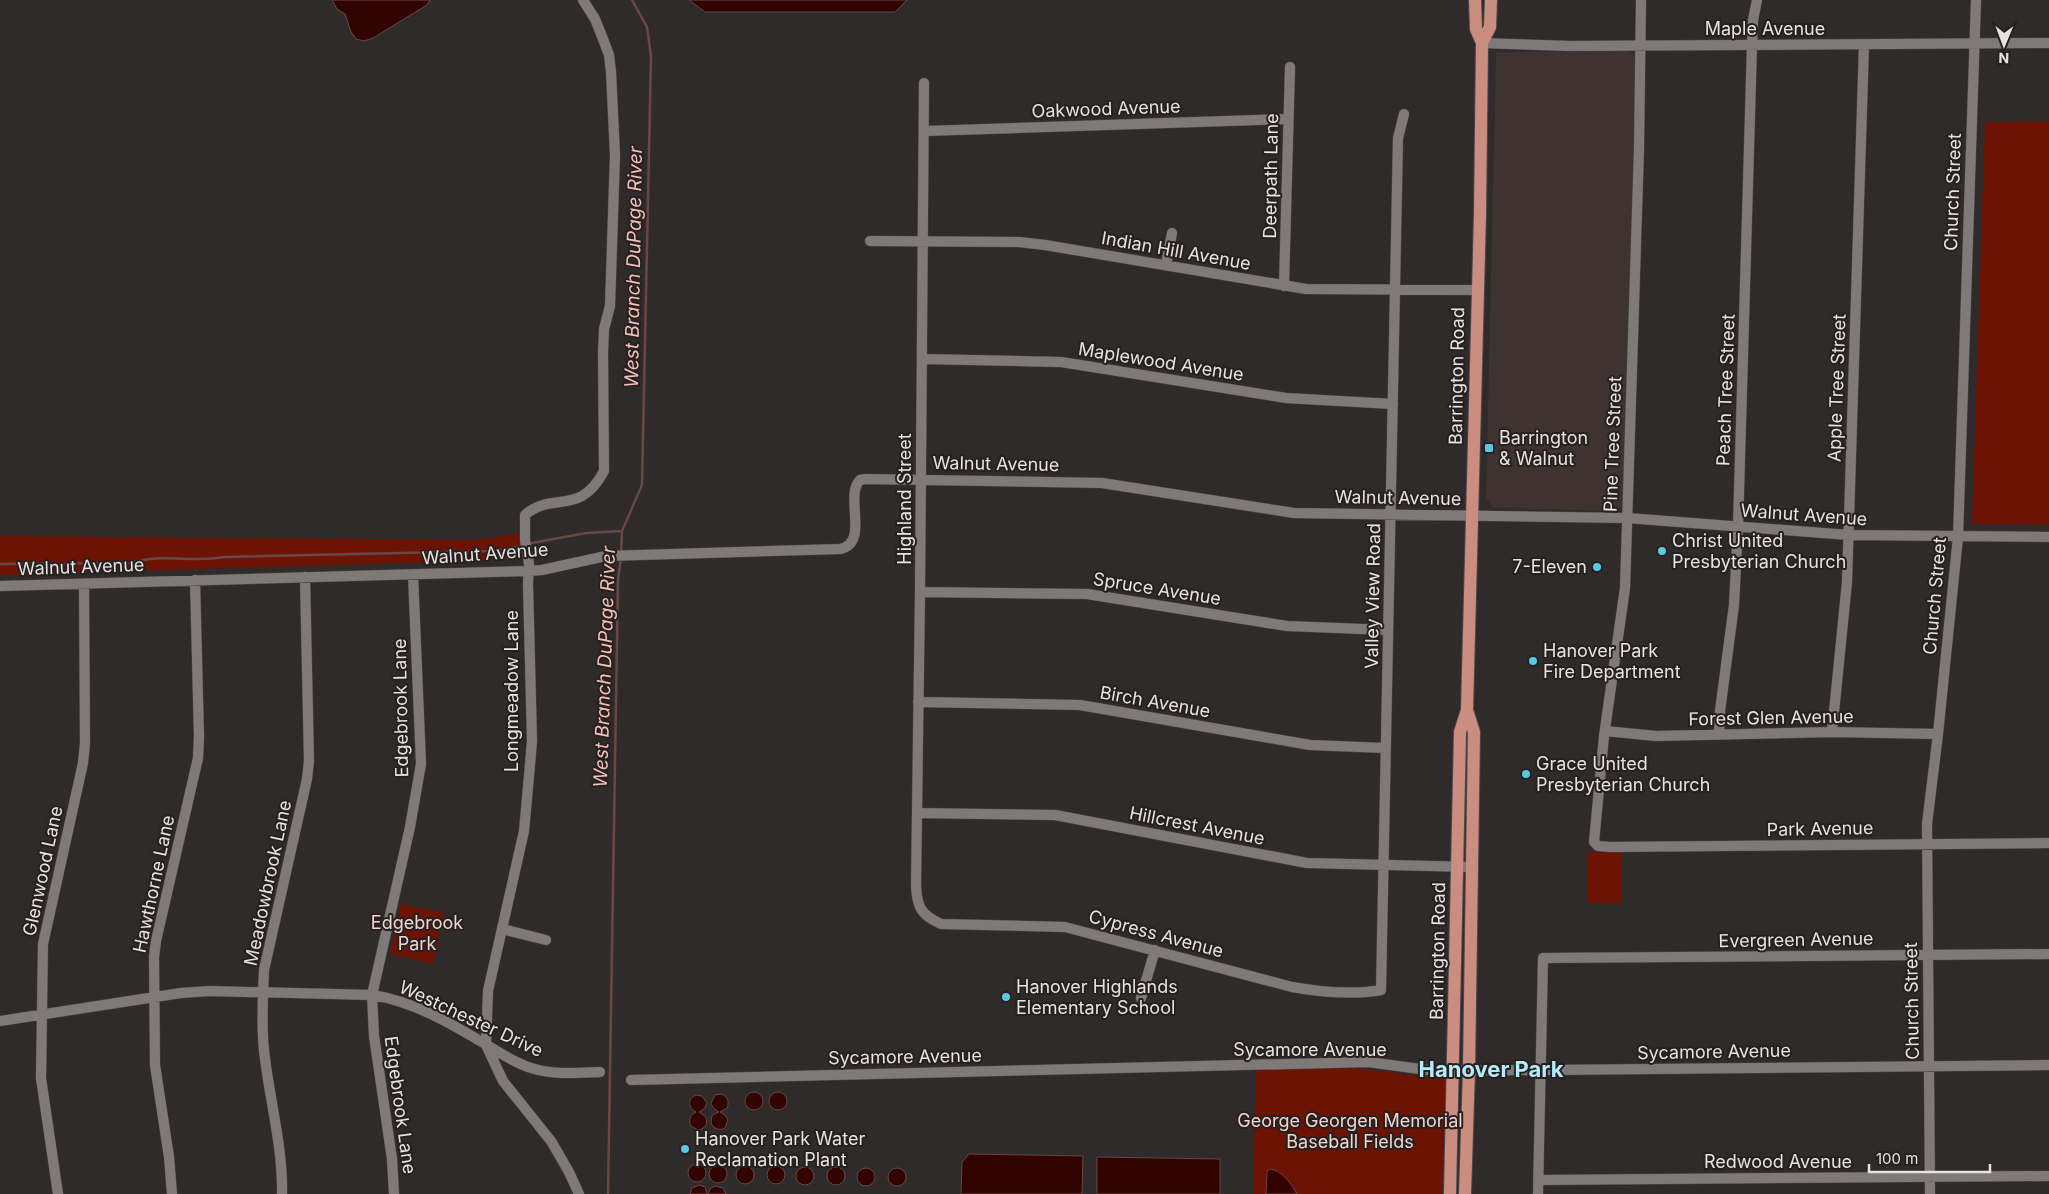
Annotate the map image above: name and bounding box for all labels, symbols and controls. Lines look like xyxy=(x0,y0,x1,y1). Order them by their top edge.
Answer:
street label: Maple Avenue xyxy=(1705,18,1825,39)
north arrow xyxy=(1979,20,2029,70)
text: N xyxy=(1998,50,2009,67)
street label: Oakwood Avenue xyxy=(1031,95,1181,122)
street label: Deerpath Lane xyxy=(1259,113,1282,239)
street label: Church Street xyxy=(1940,133,1965,251)
water label: West Branch DuPage River xyxy=(620,145,647,388)
street label: Indian Hill Avenue xyxy=(1100,227,1252,274)
street label: Barrington Road xyxy=(1445,307,1468,445)
street label: Apple Tree Street xyxy=(1823,313,1850,462)
street label: Peach Tree Street xyxy=(1712,314,1739,466)
street label: Maplewood Avenue xyxy=(1077,338,1245,385)
street label: Pine Tree Street xyxy=(1600,376,1625,512)
place label: Barrington & Walnut xyxy=(1499,427,1588,469)
street label: Highland Street xyxy=(894,433,915,565)
marker: Barrington & Walnut xyxy=(1483,442,1495,454)
street label: Walnut Avenue xyxy=(932,452,1060,475)
street label: Walnut Avenue xyxy=(1334,486,1462,509)
street label: Walnut Avenue xyxy=(1740,500,1868,529)
street label: Valley View Road xyxy=(1361,523,1384,669)
place label: Christ United Presbyterian Church xyxy=(1672,530,1846,572)
street label: Church Street xyxy=(1919,536,1950,655)
street label: Walnut Avenue xyxy=(421,539,549,568)
water label: West Branch DuPage River xyxy=(589,545,620,788)
marker: Christ United Presbyterian Church xyxy=(1656,545,1668,557)
street label: Walnut Avenue xyxy=(17,554,145,579)
place label: 7-Eleven xyxy=(1512,556,1587,577)
marker: 7-Eleven xyxy=(1591,561,1603,573)
street label: Spruce Avenue xyxy=(1092,568,1222,609)
street label: Longmeadow Lane xyxy=(501,610,522,772)
street label: Edgebrook Lane xyxy=(389,638,412,778)
place label: Hanover Park Fire Department xyxy=(1543,640,1681,682)
marker: Hanover Park Fire Department xyxy=(1527,655,1539,667)
street label: Birch Avenue xyxy=(1098,681,1212,722)
street label: Forest Glen Avenue xyxy=(1688,706,1854,729)
place label: Grace United Presbyterian Church xyxy=(1536,753,1710,795)
marker: Grace United Presbyterian Church xyxy=(1520,768,1532,780)
street label: Meadowbrook Lane xyxy=(240,798,295,968)
street label: Hillcrest Avenue xyxy=(1128,802,1267,849)
street label: Glenwood Lane xyxy=(18,804,67,938)
street label: Hawthorne Lane xyxy=(129,813,178,955)
street label: Park Avenue xyxy=(1766,817,1874,840)
street label: Barrington Road xyxy=(1426,882,1449,1020)
street label: Cypress Avenue xyxy=(1086,905,1226,962)
park label: Edgebrook Park xyxy=(371,912,463,954)
street label: Evergreen Avenue xyxy=(1718,928,1874,951)
street label: Church Street xyxy=(1900,942,1923,1060)
street label: Westchester Drive xyxy=(396,976,546,1061)
place label: Hanover Highlands Elementary School xyxy=(1016,976,1178,1018)
marker: Hanover Highlands Elementary School xyxy=(1000,991,1012,1003)
street label: Edgebrook Lane xyxy=(380,1035,421,1175)
street label: Sycamore Avenue xyxy=(1233,1039,1387,1060)
street label: Sycamore Avenue xyxy=(1637,1040,1791,1063)
street label: Sycamore Avenue xyxy=(828,1045,982,1068)
district label: Hanover Park xyxy=(1419,1056,1564,1082)
park label: George Georgen Memorial Baseball Fields xyxy=(1237,1110,1463,1152)
place label: Hanover Park Water Reclamation Plant xyxy=(695,1128,865,1170)
scale bar xyxy=(1869,1142,1990,1174)
marker: Hanover Park Water Reclamation Plant xyxy=(679,1143,691,1155)
text: 100 m xyxy=(1876,1149,1918,1168)
street label: Redwood Avenue xyxy=(1704,1151,1852,1172)

